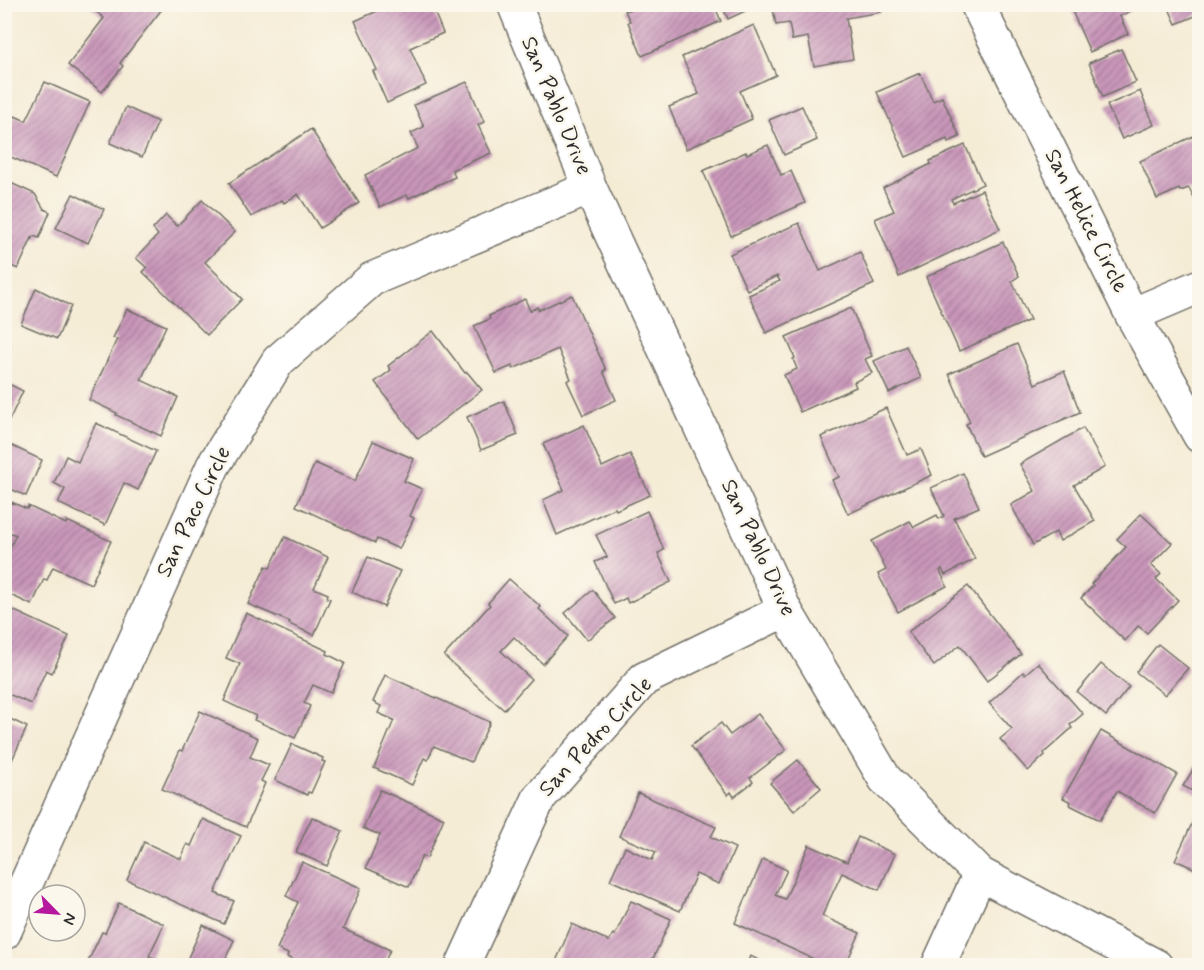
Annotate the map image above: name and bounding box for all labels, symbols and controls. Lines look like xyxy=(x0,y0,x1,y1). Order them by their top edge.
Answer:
street label: San Pablo Drive xyxy=(514,32,598,180)
street label: San Helice Circle xyxy=(1038,144,1134,298)
street label: San Paco Circle xyxy=(150,442,238,582)
street label: San Pablo Drive xyxy=(714,475,802,621)
street label: San Pedro Circle xyxy=(533,671,659,803)
north arrow xyxy=(27,883,87,943)
text: N xyxy=(57,909,81,928)

